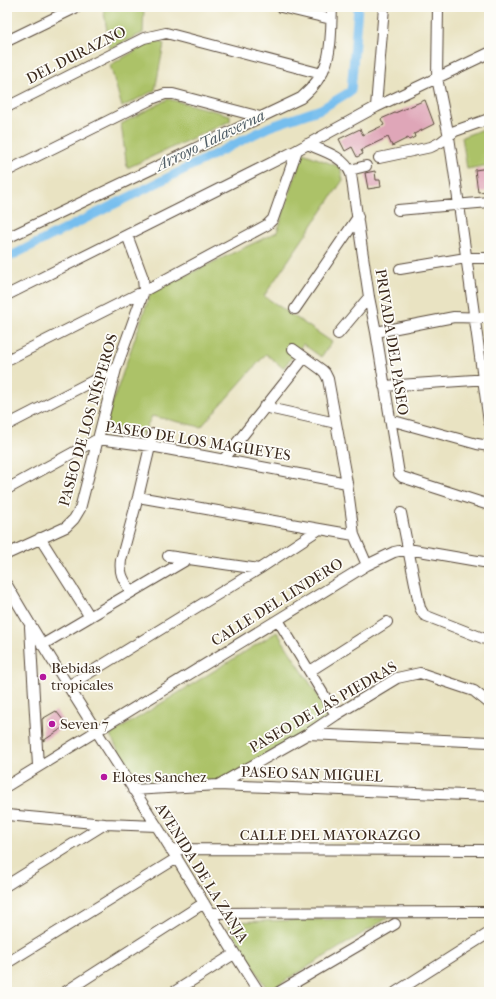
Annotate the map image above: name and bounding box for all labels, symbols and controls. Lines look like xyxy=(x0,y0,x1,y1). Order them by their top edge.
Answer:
street label: DEL DURAZNO xyxy=(23,22,129,88)
water label: Arroyo Talaverna xyxy=(151,105,268,176)
street label: PRIVADA DEL PASEO xyxy=(372,267,412,417)
street label: PASEO DE LOS NÍSPEROS xyxy=(55,331,121,508)
street label: PASEO DE LOS MAGUEYES xyxy=(104,417,292,465)
street label: CALLE DEL LINDERO xyxy=(208,554,346,650)
street label: PASEO DE LAS PIEDRAS xyxy=(246,657,400,757)
place label: Bebidas tropicales xyxy=(51,659,114,694)
marker: Bebidas tropicales xyxy=(38,672,48,682)
place label: Seven 7 xyxy=(60,715,109,733)
marker: Seven 7 xyxy=(47,719,57,729)
street label: PASEO SAN MIGUEL xyxy=(241,763,383,785)
place label: Elotes Sanchez xyxy=(112,768,207,786)
marker: Elotes Sanchez xyxy=(99,772,109,782)
street label: AVENIDA DE LA ZANJA xyxy=(151,799,253,946)
street label: CALLE DEL MAYORAZGO xyxy=(240,826,420,844)

